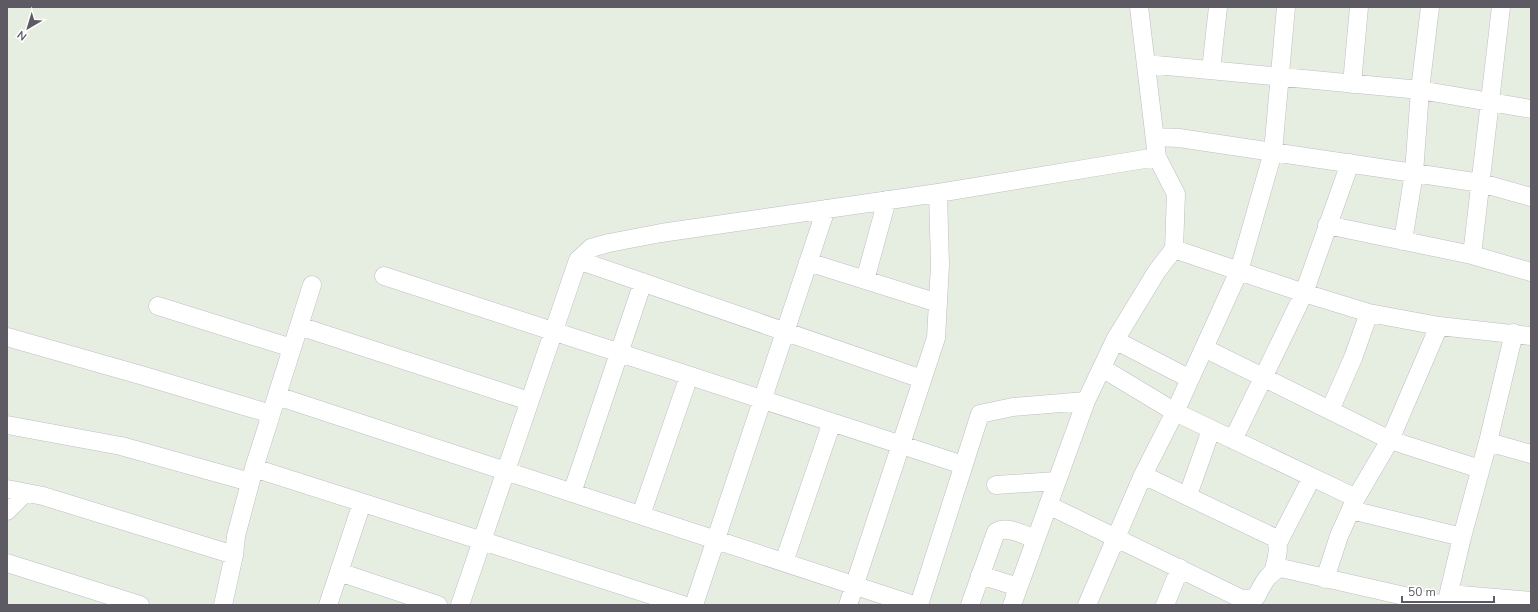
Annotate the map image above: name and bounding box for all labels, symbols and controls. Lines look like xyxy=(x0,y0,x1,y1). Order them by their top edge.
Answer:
north arrow xyxy=(8,8,48,48)
text: N xyxy=(14,27,30,44)
scale bar xyxy=(1402,578,1494,604)
text: 50 m xyxy=(1408,584,1436,600)

